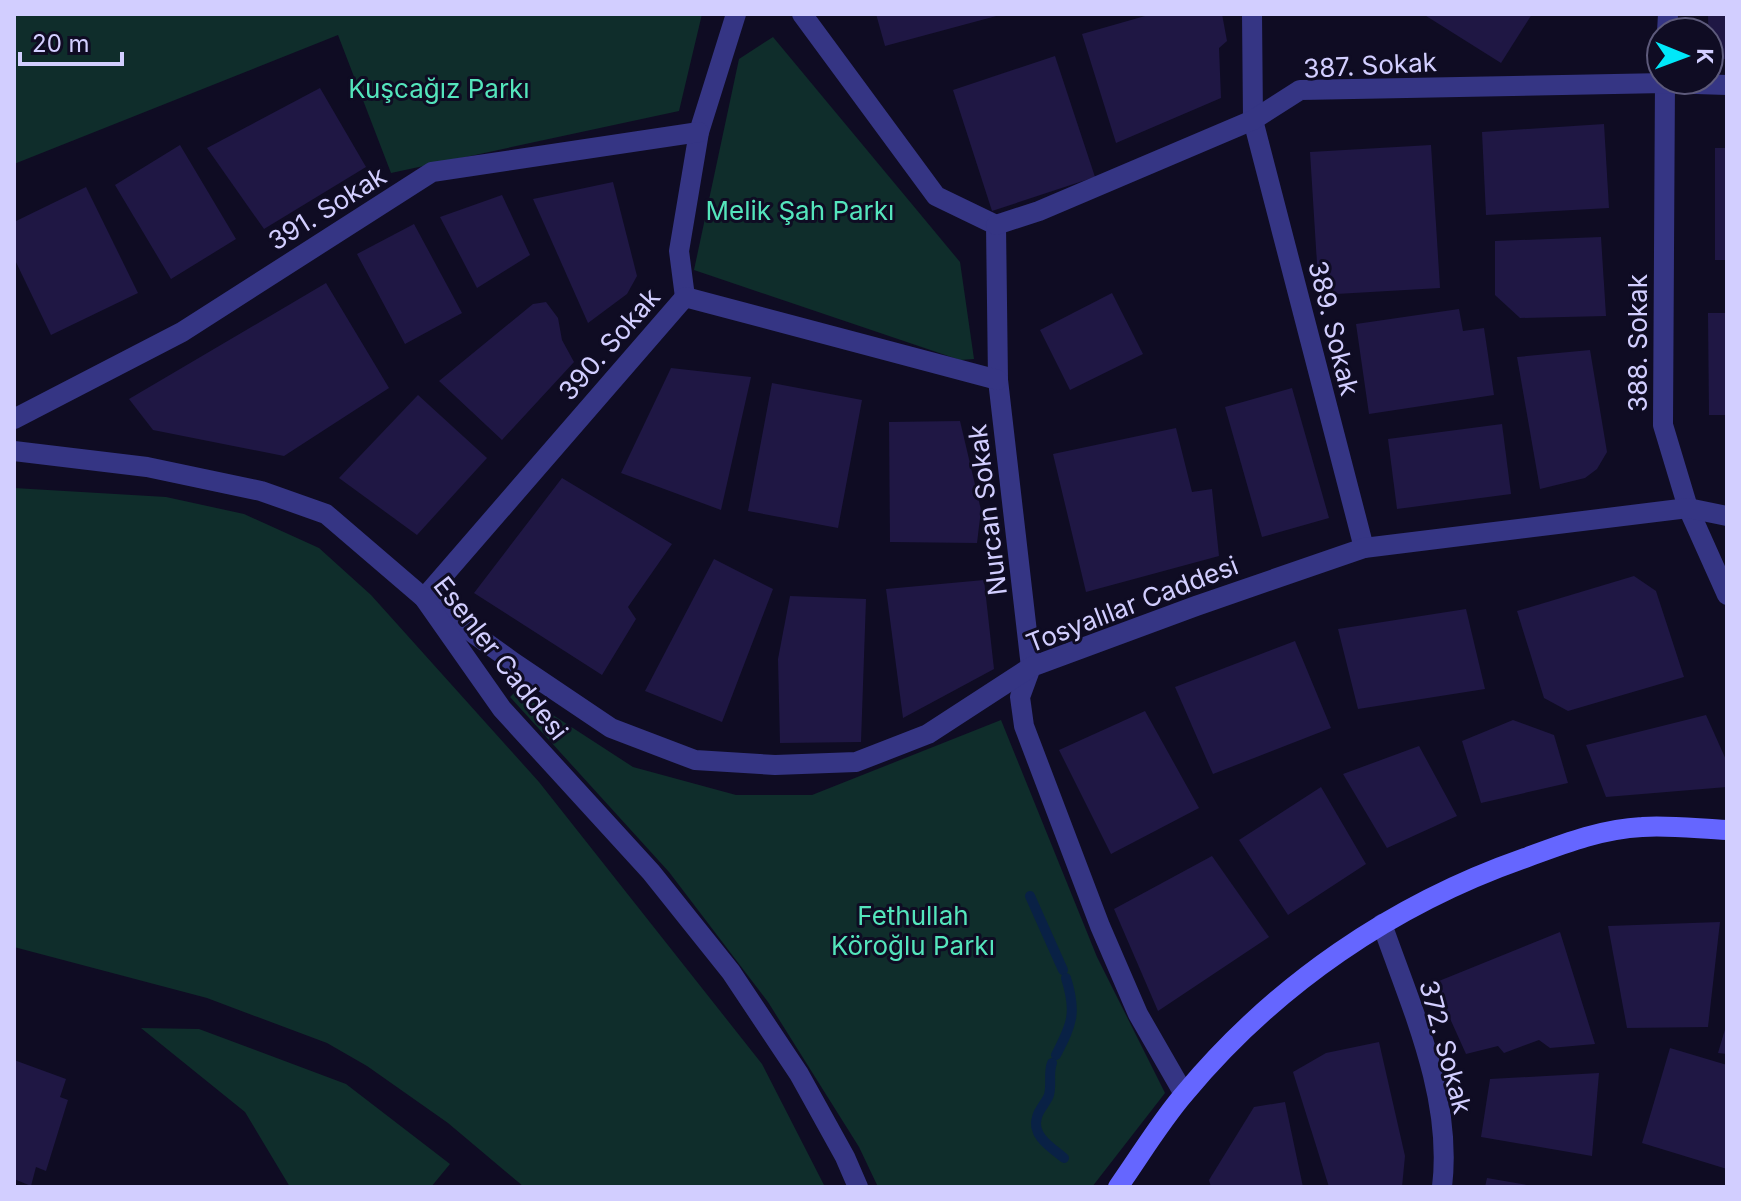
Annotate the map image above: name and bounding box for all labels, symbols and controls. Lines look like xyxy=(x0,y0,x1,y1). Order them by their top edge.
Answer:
scale bar xyxy=(20,16,122,66)
north arrow xyxy=(1645,16,1725,96)
text: 20 m xyxy=(32,29,90,58)
street label: 387. Sokak xyxy=(1302,46,1438,84)
text: K xyxy=(1692,48,1718,65)
park label: Kuşcağız Parkı xyxy=(348,73,530,104)
street label: 391. Sokak xyxy=(262,160,392,256)
park label: Melik Şah Parkı xyxy=(706,195,894,226)
street label: 389. Sokak xyxy=(1302,257,1366,399)
street label: 388. Sokak xyxy=(1622,274,1653,412)
street label: 390. Sokak xyxy=(552,282,666,406)
street label: Nurcan Sokak xyxy=(961,423,1013,597)
street label: Tosyalılar Caddesi xyxy=(1022,549,1242,659)
street label: Esenler Caddesi xyxy=(428,570,574,746)
park label: Fethullah Köroğlu Parkı xyxy=(831,900,995,961)
street label: 372. Sokak xyxy=(1413,977,1479,1117)

